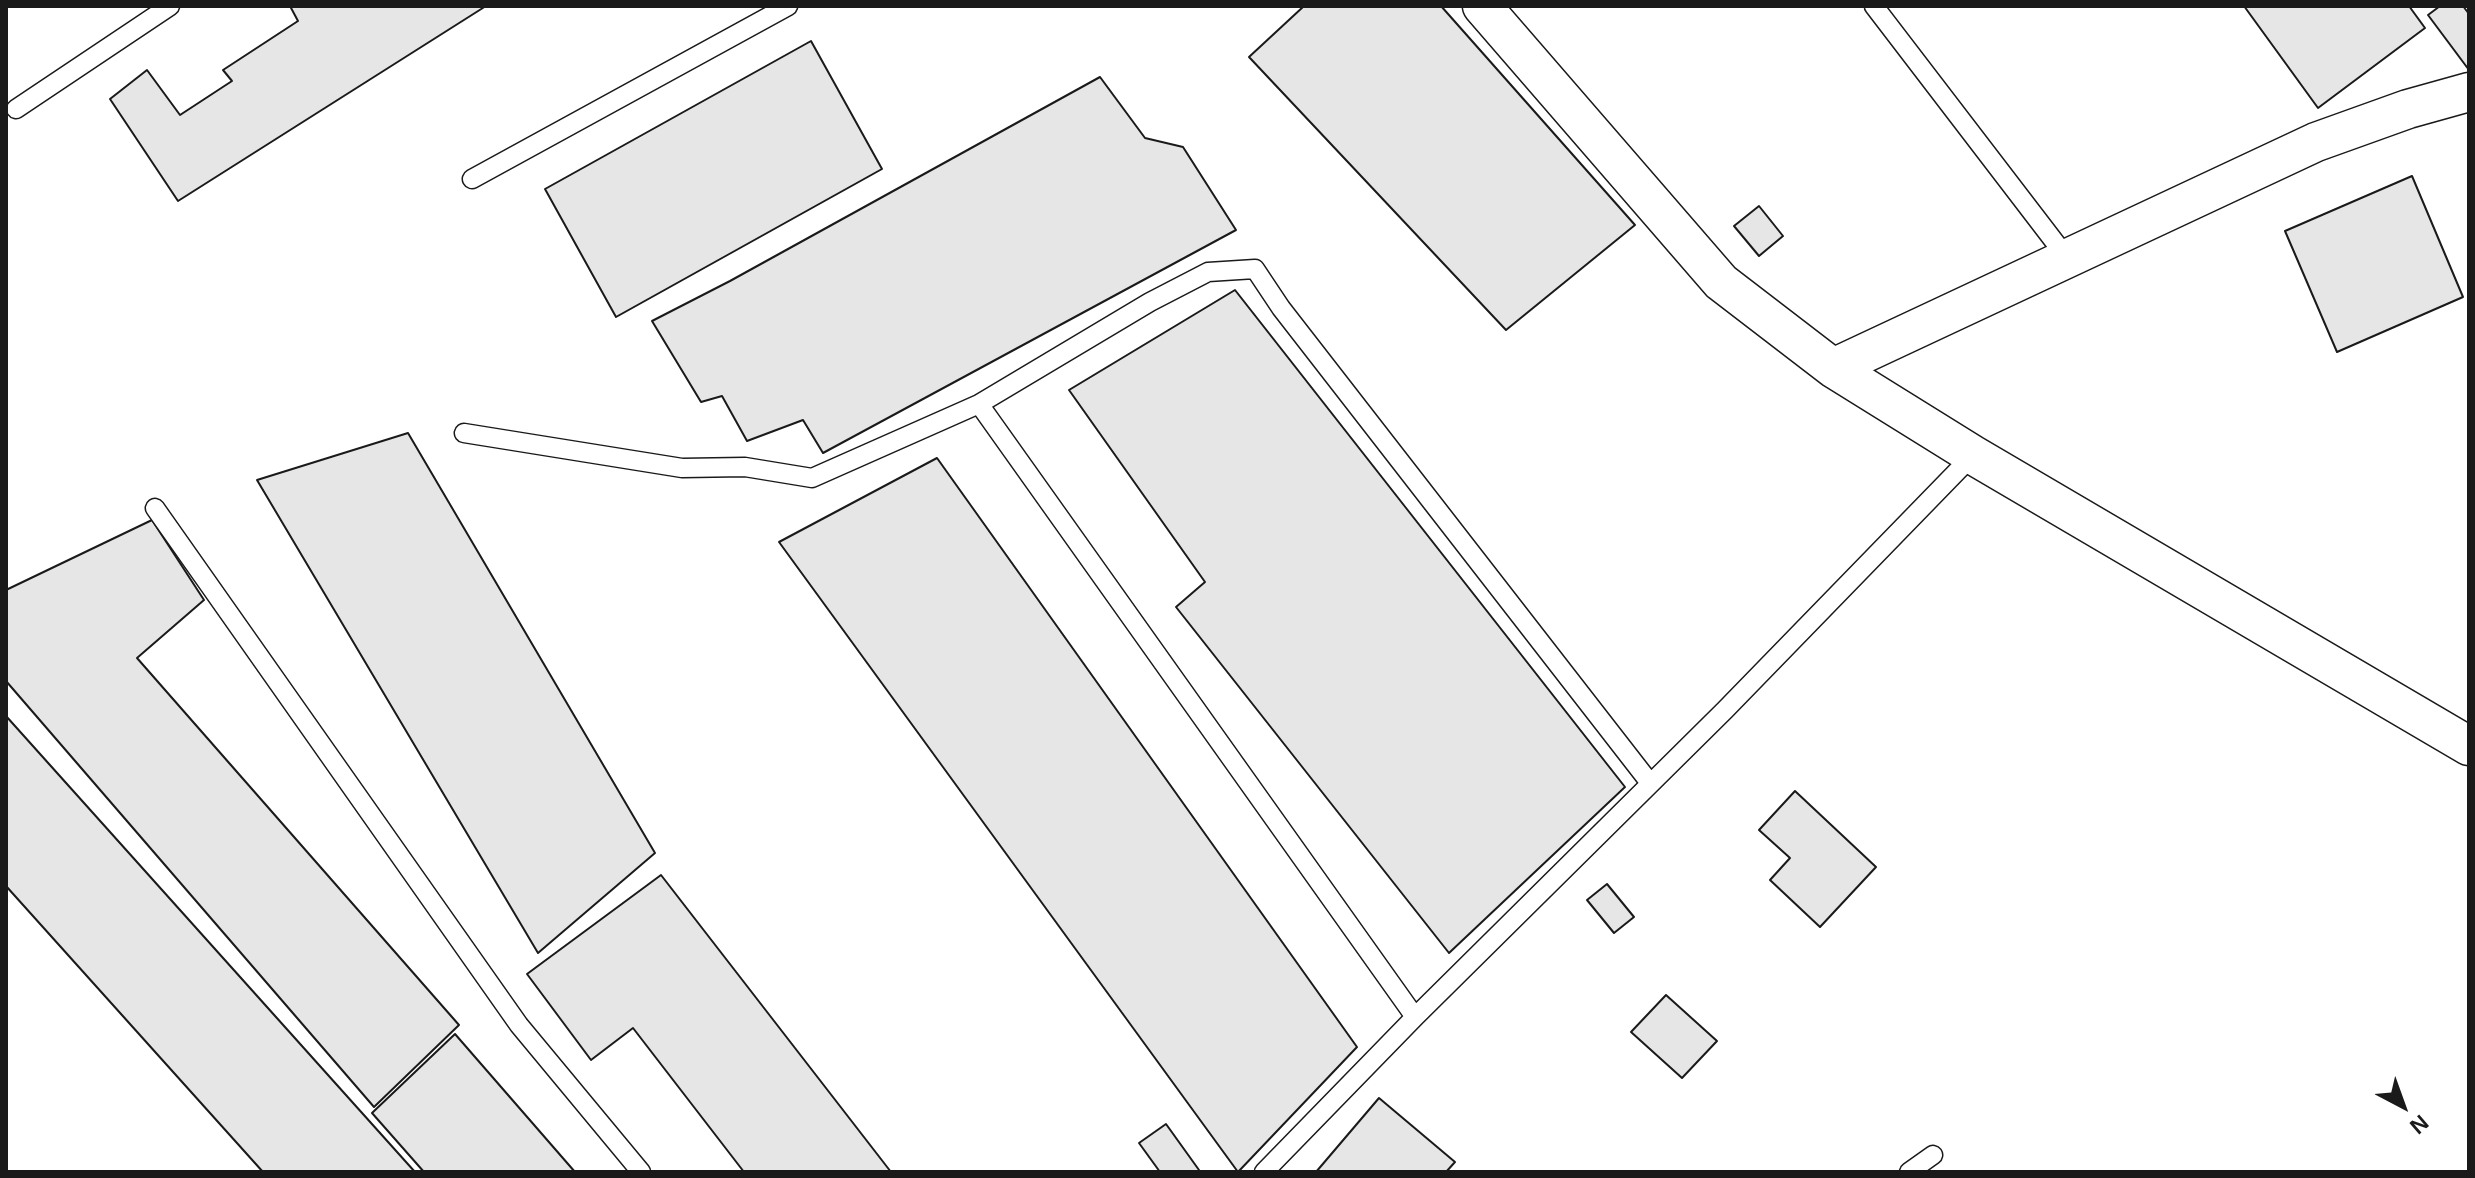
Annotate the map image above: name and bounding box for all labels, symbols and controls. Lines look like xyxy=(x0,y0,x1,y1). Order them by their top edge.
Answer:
north arrow xyxy=(2363,1066,2443,1146)
text: N xyxy=(2405,1110,2433,1139)

